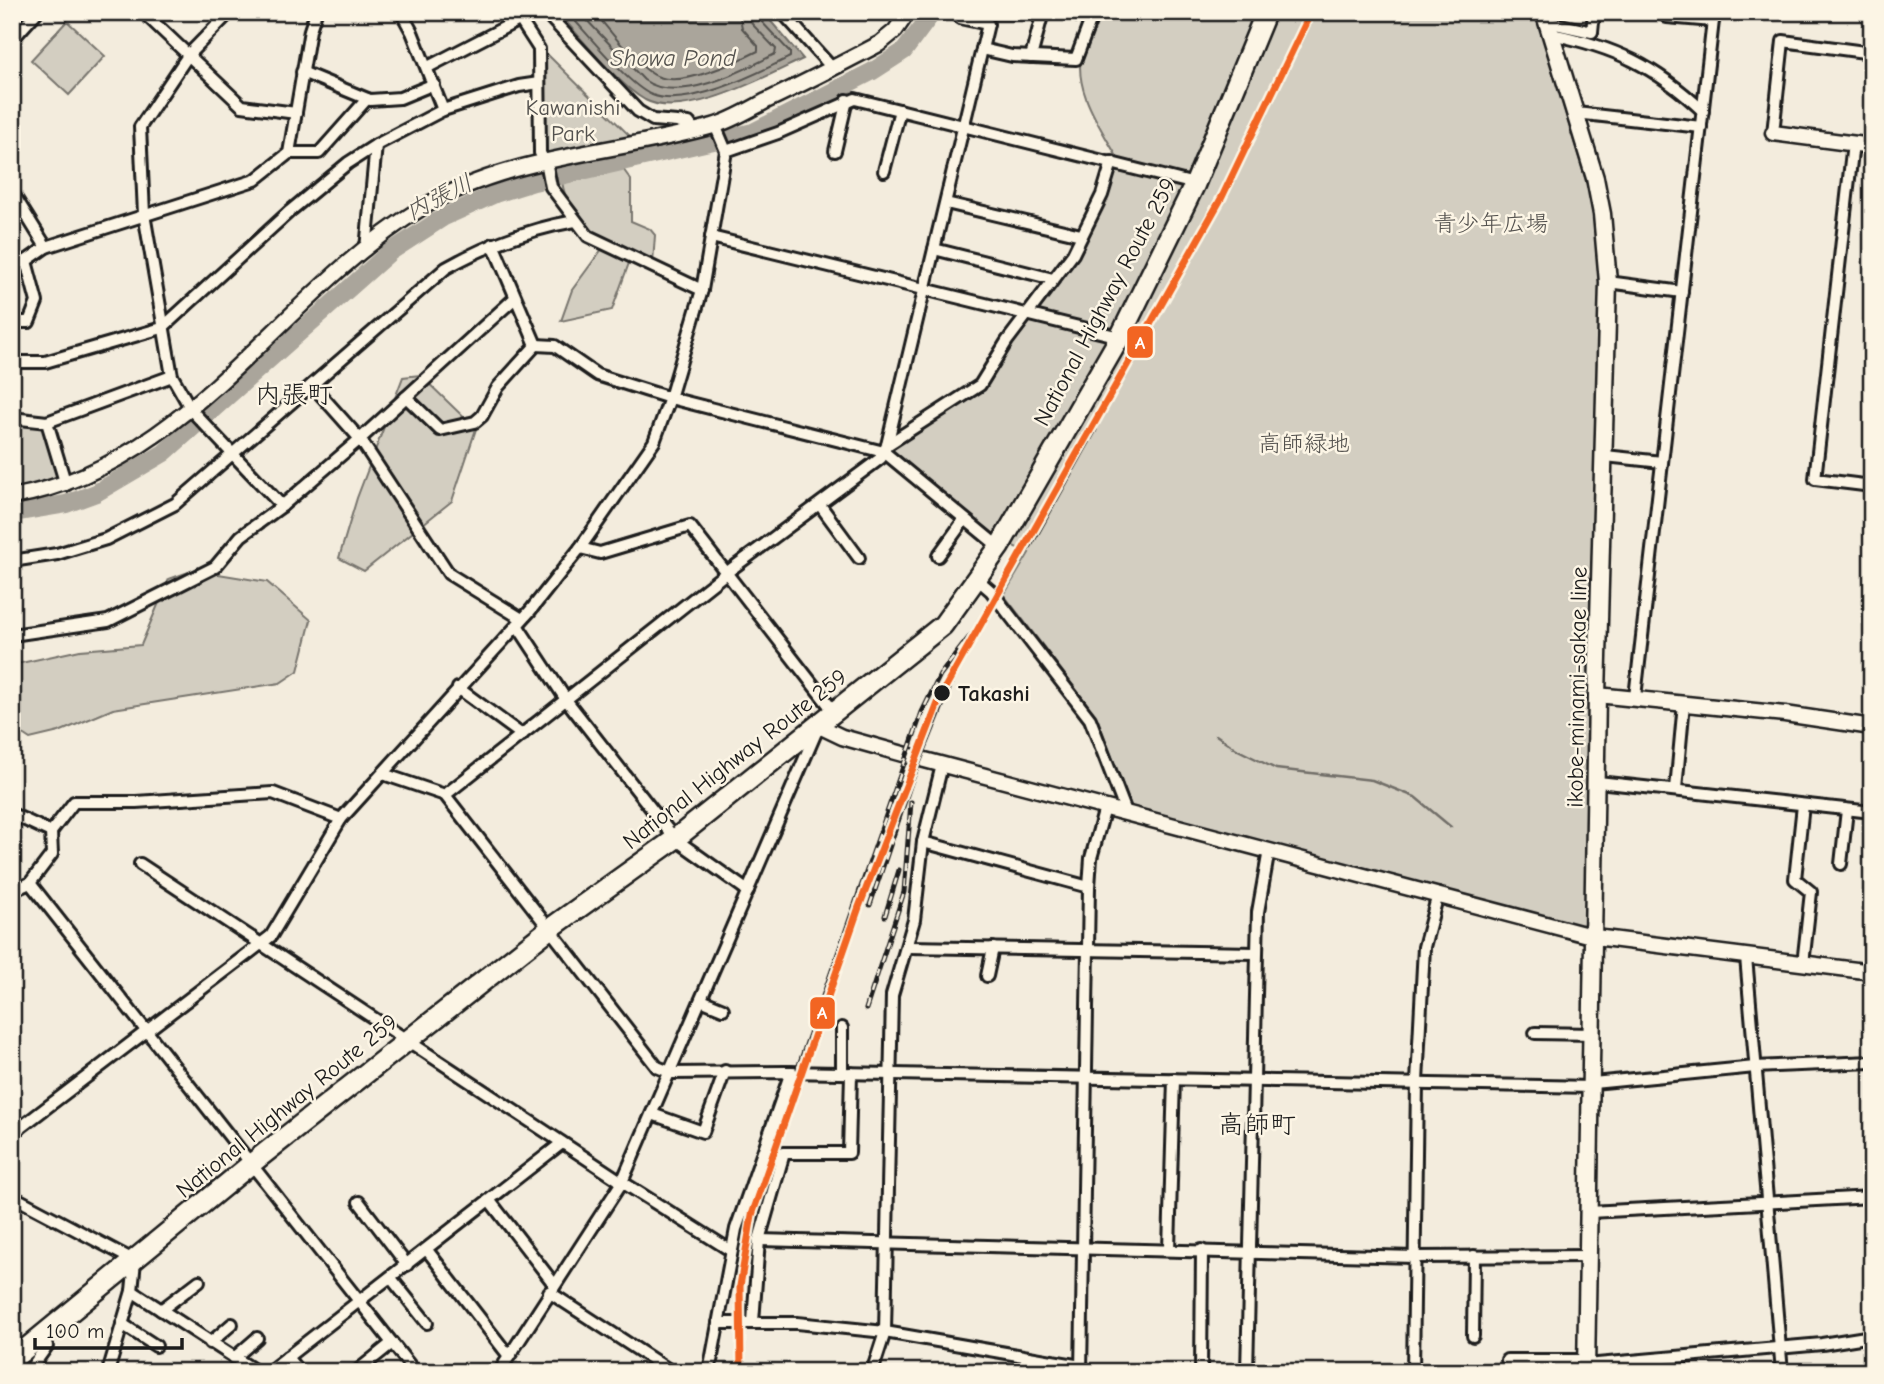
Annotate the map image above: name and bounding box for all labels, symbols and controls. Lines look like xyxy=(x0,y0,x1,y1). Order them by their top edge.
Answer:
water label: Showa Pond xyxy=(610,44,737,72)
park label: Kawanishi Park xyxy=(525,94,621,147)
water label: 内張川 xyxy=(401,168,477,226)
street label: National Highway Route 259 xyxy=(1028,173,1182,431)
park label: 青少年広場 xyxy=(1434,210,1549,237)
line badge: A xyxy=(1126,325,1154,359)
text: A xyxy=(1135,332,1146,354)
district label: 内張町 xyxy=(255,380,333,410)
park label: 高師緑地 xyxy=(1258,430,1350,457)
street label: ikobe-minami-sakae line xyxy=(1561,566,1593,808)
street label: National Highway Route 259 xyxy=(618,663,852,855)
place label: Takashi xyxy=(958,680,1030,707)
marker: Takashi xyxy=(932,683,952,703)
line badge: A xyxy=(809,996,836,1030)
text: A xyxy=(817,1002,828,1024)
street label: National Highway Route 259 xyxy=(171,1008,403,1204)
district label: 高師町 xyxy=(1218,1110,1296,1140)
scale bar xyxy=(35,1307,182,1351)
text: 100 m xyxy=(46,1319,104,1343)

